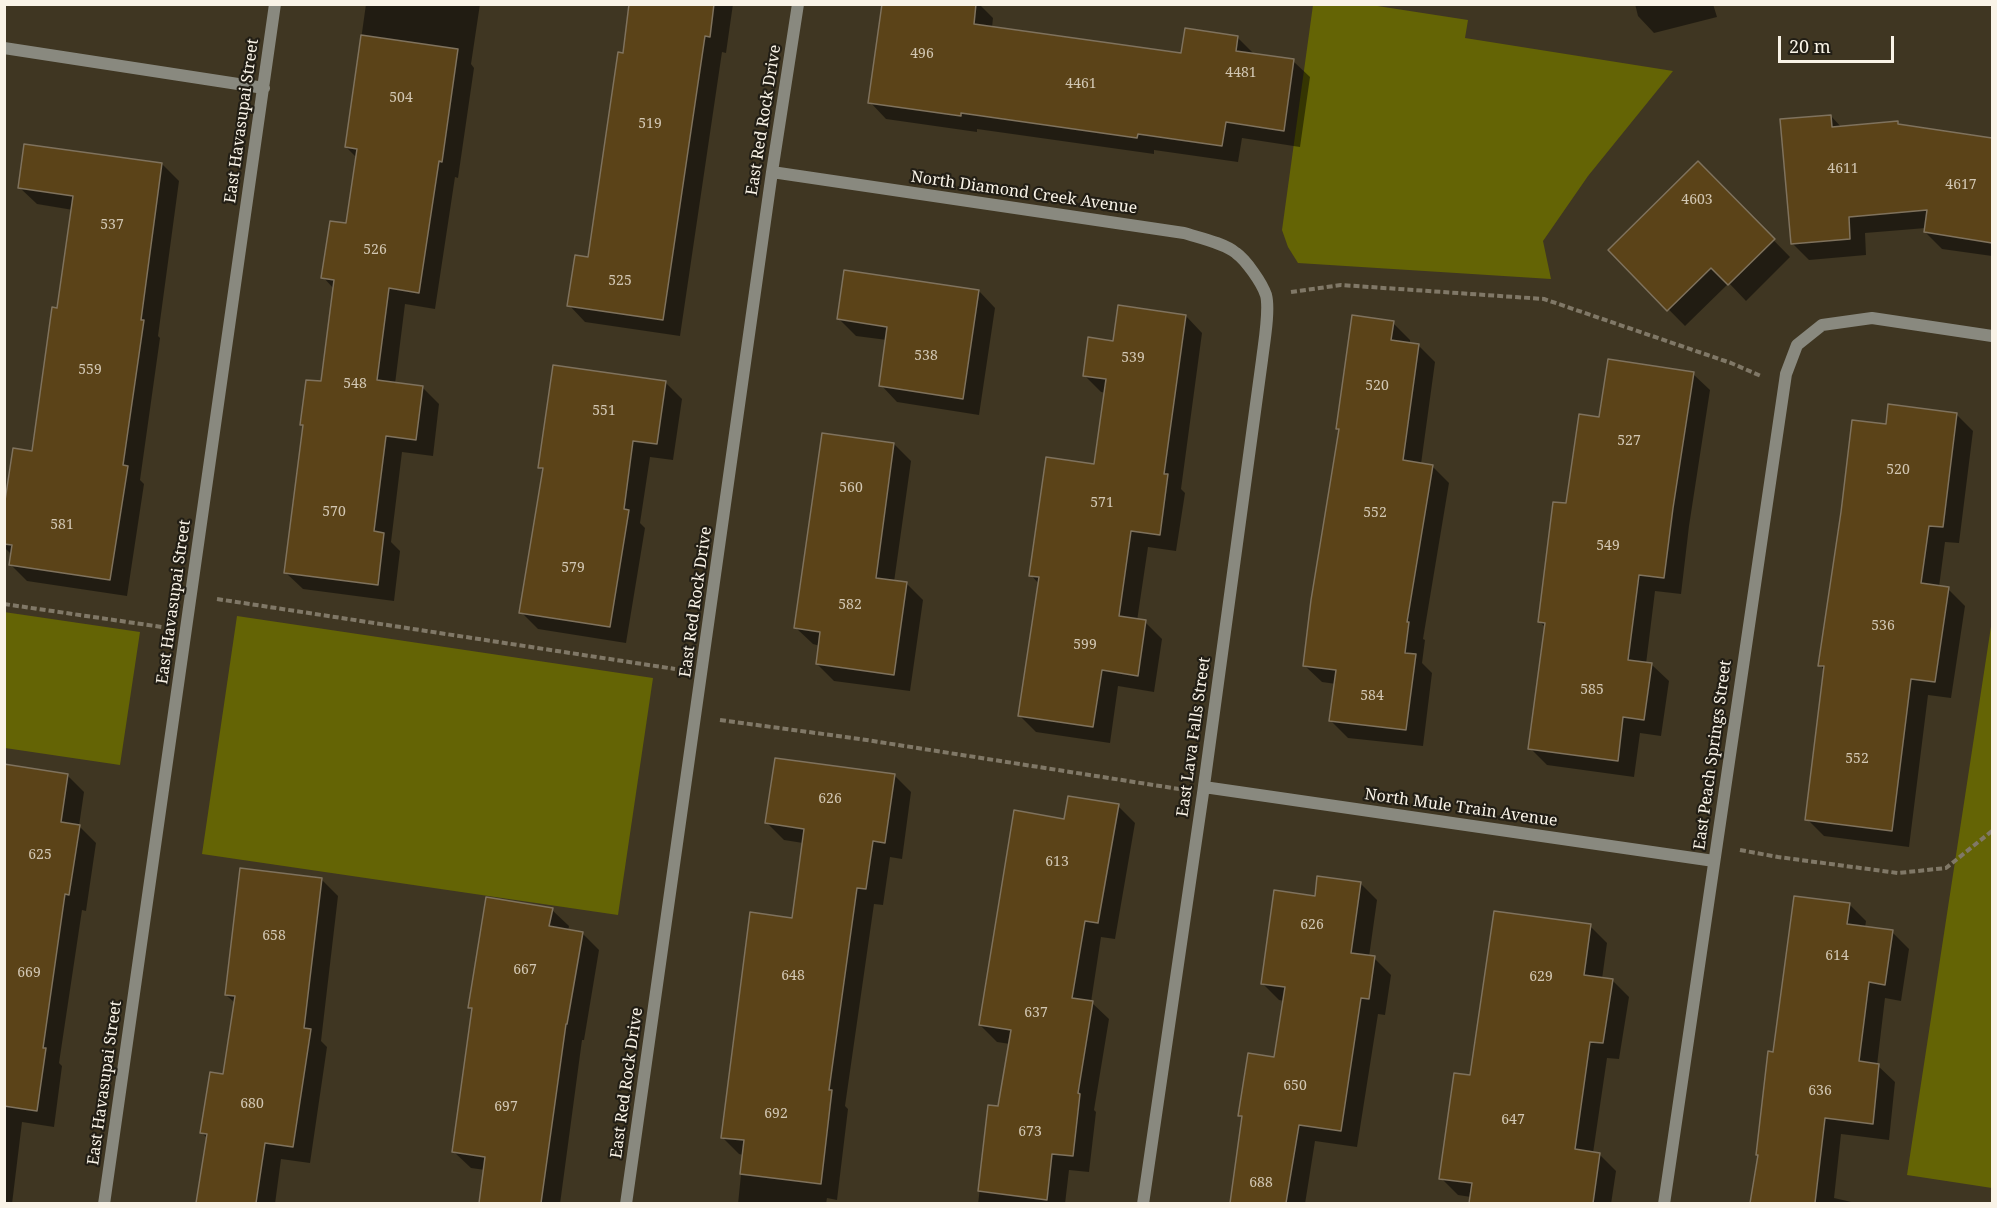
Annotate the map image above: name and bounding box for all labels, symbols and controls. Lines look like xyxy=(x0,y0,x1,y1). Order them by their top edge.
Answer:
scale bar xyxy=(1781,24,1896,62)
text: 20 m xyxy=(1789,34,1831,58)
street label: East Havasupai Street xyxy=(221,37,263,205)
street label: East Red Rock Drive xyxy=(743,43,785,197)
house number: 496 xyxy=(910,46,934,62)
house number: 4481 xyxy=(1225,65,1257,81)
house number: 4461 xyxy=(1065,76,1097,92)
house number: 504 xyxy=(389,90,413,106)
house number: 519 xyxy=(638,116,662,132)
house number: 4611 xyxy=(1827,161,1859,177)
street label: North Diamond Creek Avenue xyxy=(910,168,1138,218)
house number: 4617 xyxy=(1945,177,1977,193)
house number: 4603 xyxy=(1681,192,1713,208)
house number: 537 xyxy=(100,217,124,233)
house number: 526 xyxy=(363,242,387,258)
house number: 525 xyxy=(608,273,632,289)
house number: 538 xyxy=(914,348,938,364)
house number: 539 xyxy=(1121,350,1145,366)
house number: 559 xyxy=(78,362,102,378)
house number: 548 xyxy=(343,376,367,392)
house number: 520 xyxy=(1365,378,1389,394)
house number: 551 xyxy=(592,403,616,419)
house number: 527 xyxy=(1617,433,1641,449)
house number: 520 xyxy=(1886,462,1910,478)
house number: 560 xyxy=(839,480,863,496)
house number: 571 xyxy=(1090,495,1114,511)
house number: 570 xyxy=(322,504,346,520)
house number: 552 xyxy=(1363,505,1387,521)
house number: 581 xyxy=(50,517,74,533)
street label: East Havasupai Street xyxy=(153,518,195,686)
street label: East Red Rock Drive xyxy=(676,525,716,679)
house number: 549 xyxy=(1596,538,1620,554)
house number: 579 xyxy=(561,560,585,576)
house number: 582 xyxy=(838,597,862,613)
house number: 536 xyxy=(1871,618,1895,634)
house number: 599 xyxy=(1073,637,1097,653)
street label: East Lava Falls Street xyxy=(1173,656,1215,818)
street label: East Peach Springs Street xyxy=(1690,659,1736,851)
house number: 585 xyxy=(1580,682,1604,698)
house number: 584 xyxy=(1360,688,1384,704)
house number: 552 xyxy=(1845,751,1869,767)
street label: North Mule Train Avenue xyxy=(1363,785,1559,831)
house number: 626 xyxy=(818,791,842,807)
house number: 625 xyxy=(28,847,52,863)
house number: 613 xyxy=(1045,854,1069,870)
house number: 626 xyxy=(1300,917,1324,933)
house number: 658 xyxy=(262,928,286,944)
house number: 614 xyxy=(1825,948,1849,964)
house number: 667 xyxy=(513,962,537,978)
house number: 669 xyxy=(17,965,41,981)
house number: 648 xyxy=(781,968,805,984)
house number: 629 xyxy=(1529,969,1553,985)
street label: East Havasupai Street xyxy=(84,999,126,1167)
house number: 637 xyxy=(1024,1005,1048,1021)
street label: East Red Rock Drive xyxy=(607,1006,647,1160)
house number: 650 xyxy=(1283,1078,1307,1094)
house number: 636 xyxy=(1808,1083,1832,1099)
house number: 680 xyxy=(240,1096,264,1112)
house number: 697 xyxy=(494,1099,518,1115)
house number: 692 xyxy=(764,1106,788,1122)
house number: 647 xyxy=(1501,1112,1525,1128)
house number: 673 xyxy=(1018,1124,1042,1140)
house number: 688 xyxy=(1249,1175,1273,1191)

